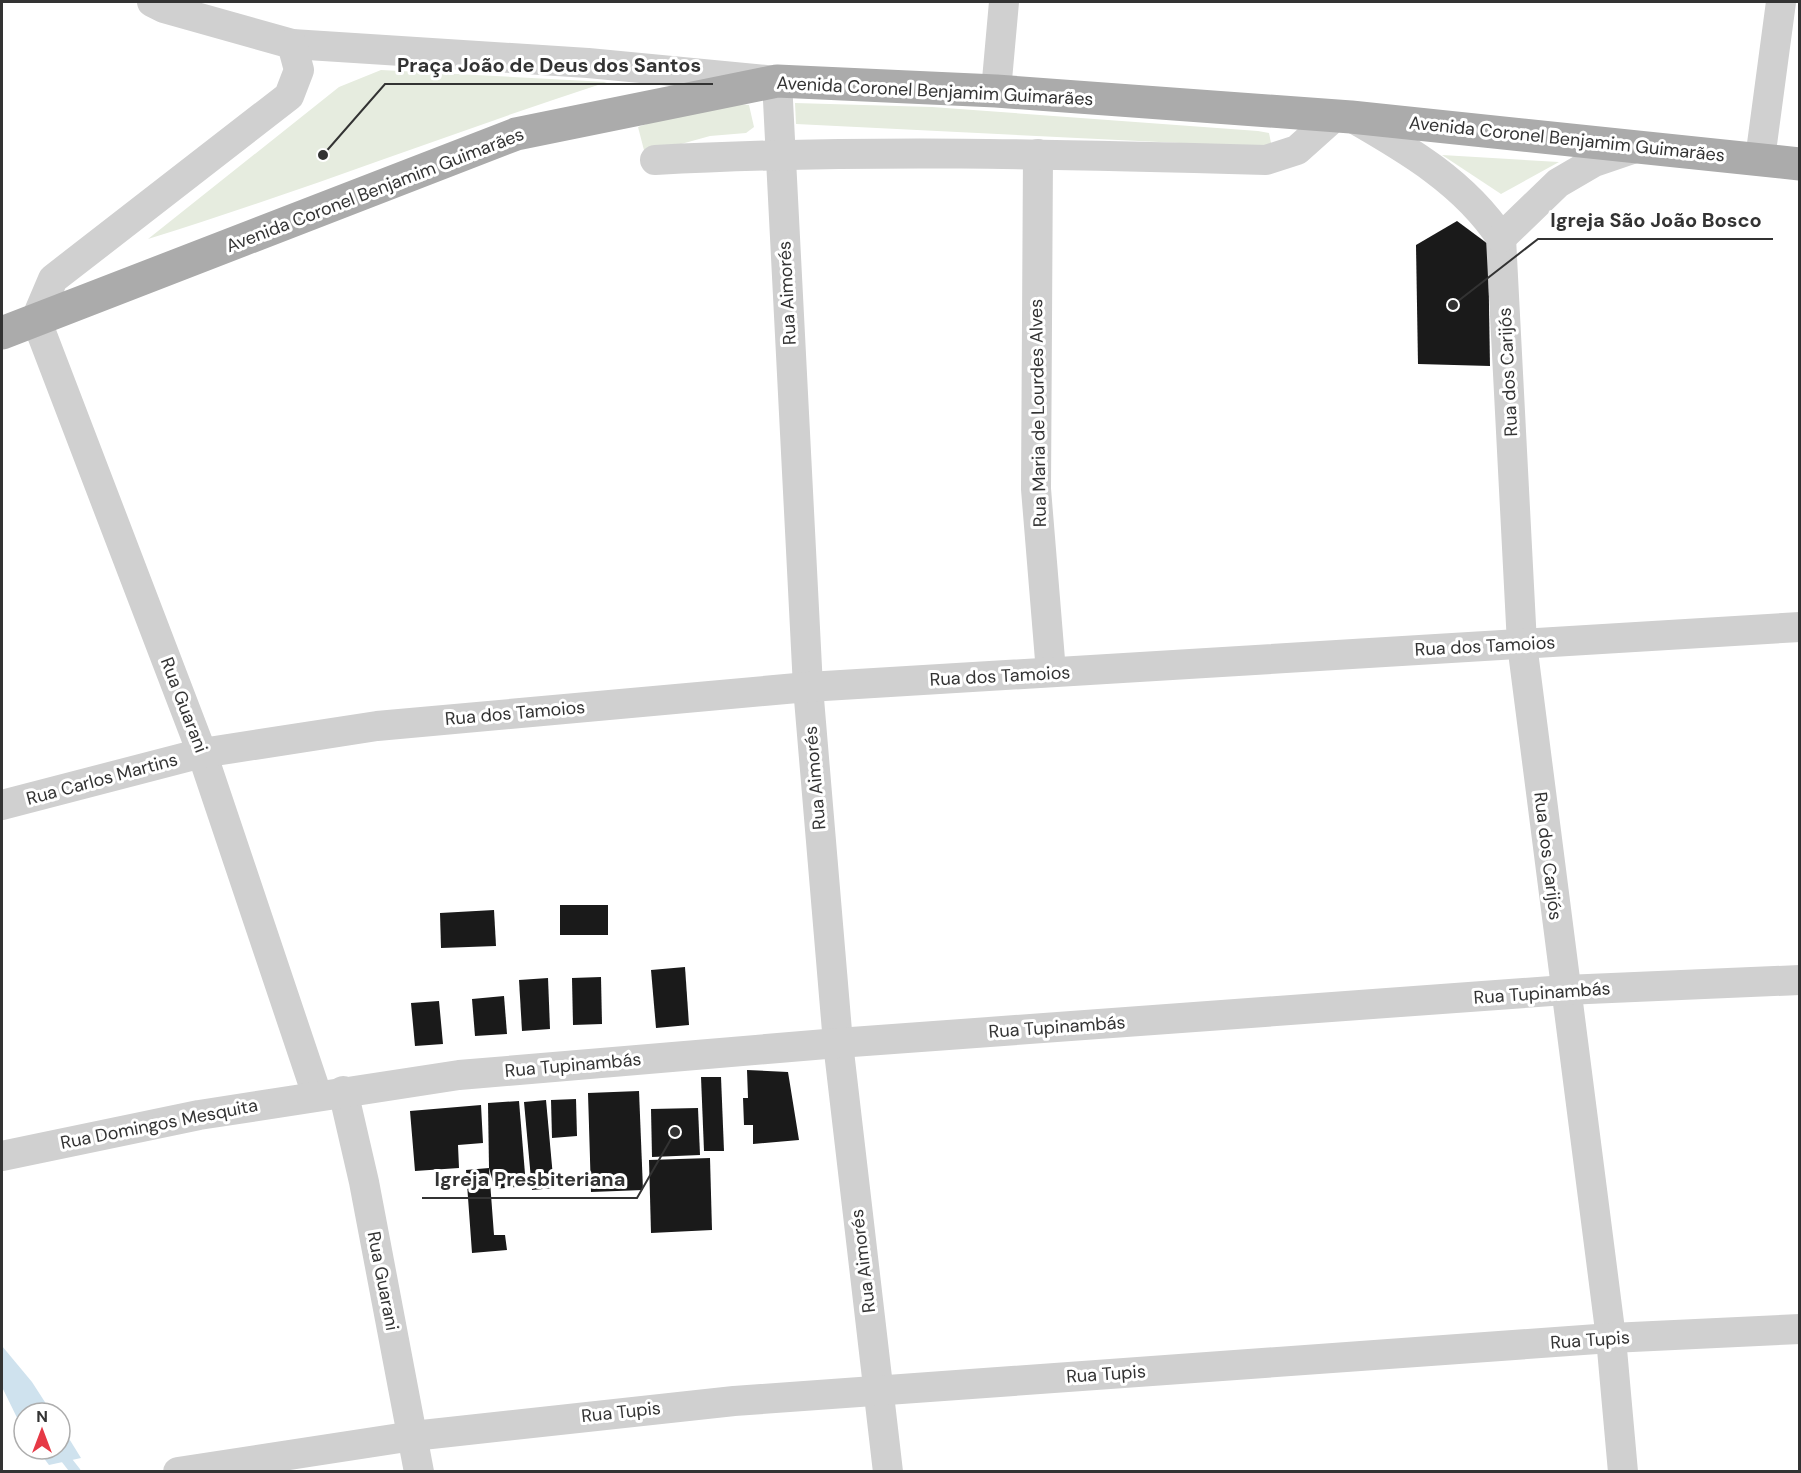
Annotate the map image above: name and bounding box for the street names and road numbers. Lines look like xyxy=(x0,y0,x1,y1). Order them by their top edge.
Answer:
street label: Avenida Coronel Benjamim Guimarães xyxy=(776,71,1094,111)
street label: Avenida Coronel Benjamim Guimarães xyxy=(1408,110,1726,168)
street label: Avenida Coronel Benjamim Guimarães xyxy=(223,122,527,258)
street label: Rua Aimorés xyxy=(772,240,802,346)
street label: Rua Maria de Lourdes Alves xyxy=(1024,299,1052,527)
street label: Rua dos Carijós xyxy=(1493,307,1523,437)
street label: Rua dos Tamoios xyxy=(1414,630,1556,662)
street label: Rua Guarani xyxy=(155,654,213,756)
street label: Rua dos Tamoios xyxy=(929,660,1071,692)
street label: Rua dos Tamoios xyxy=(444,695,586,731)
street label: Rua Aimorés xyxy=(799,725,831,831)
street label: Rua Carlos Martins xyxy=(24,747,180,811)
street label: Rua dos Carijós xyxy=(1528,790,1568,922)
street label: Rua Tupinambás xyxy=(1473,976,1611,1010)
street label: Rua Tupinambás xyxy=(988,1010,1126,1044)
street label: Rua Tupinambás xyxy=(504,1047,642,1083)
street label: Rua Domingos Mesquita xyxy=(58,1093,260,1155)
street label: Rua Aimorés xyxy=(845,1208,881,1314)
street label: Rua Guarani xyxy=(362,1229,404,1333)
street label: Rua Tupis xyxy=(1549,1325,1631,1355)
street label: Rua Tupis xyxy=(1065,1359,1147,1389)
street label: Rua Tupis xyxy=(580,1396,662,1428)

